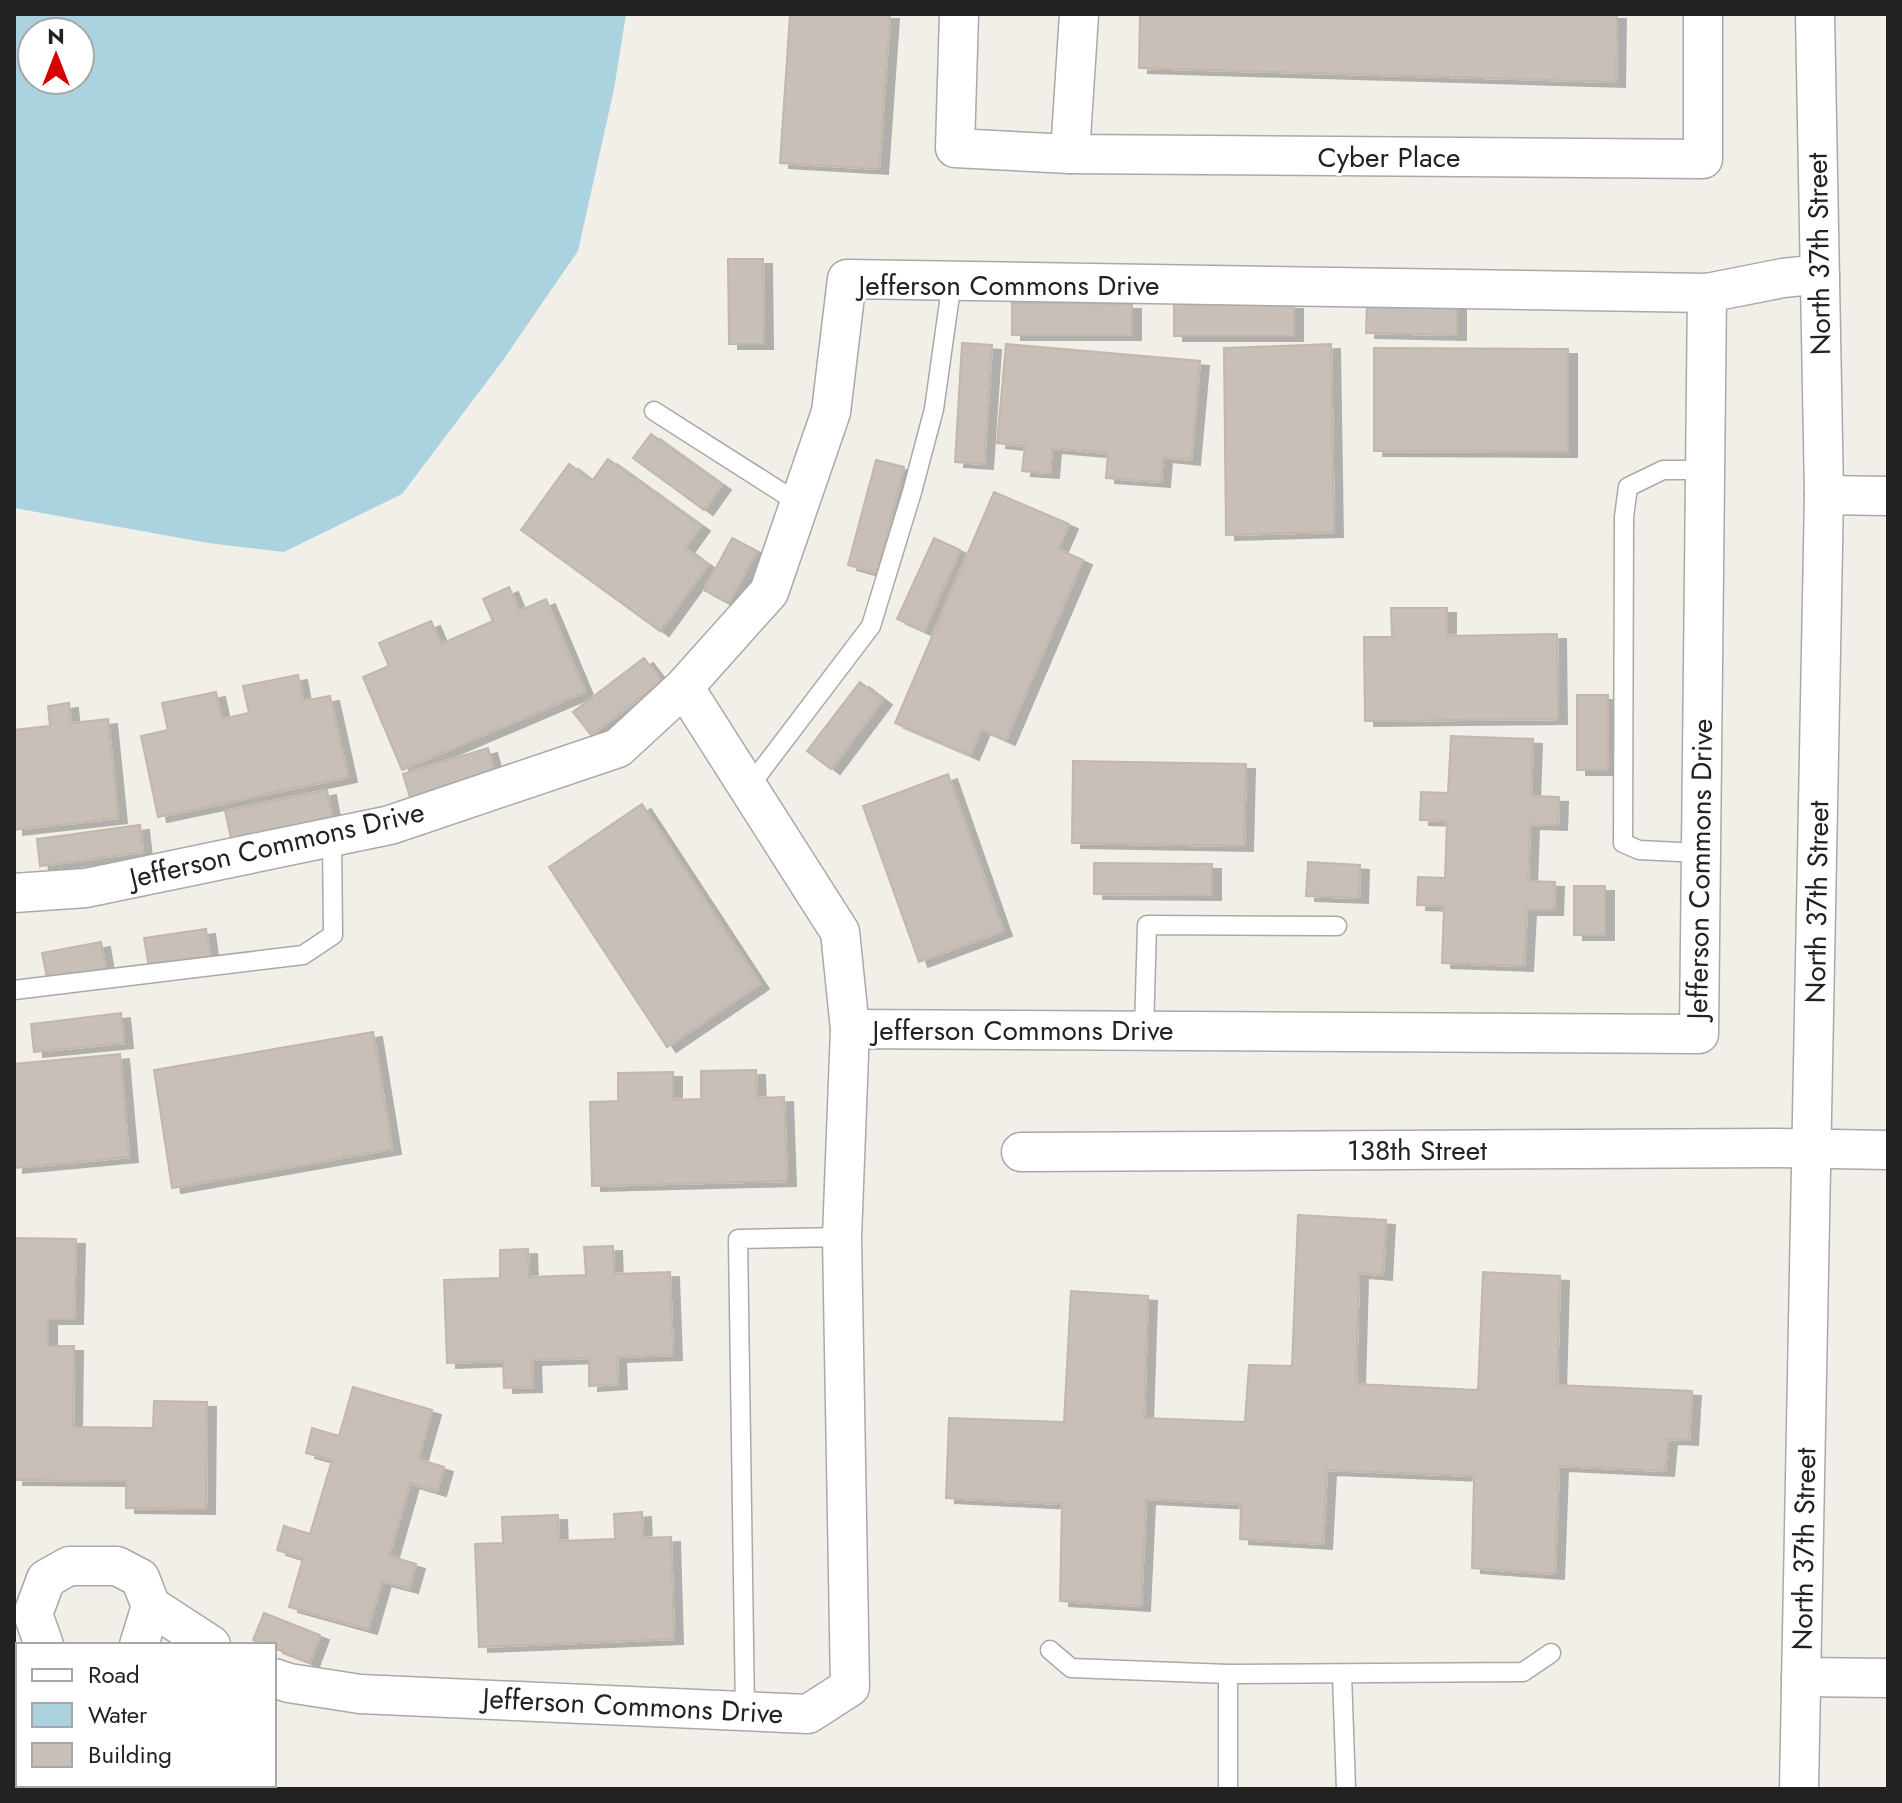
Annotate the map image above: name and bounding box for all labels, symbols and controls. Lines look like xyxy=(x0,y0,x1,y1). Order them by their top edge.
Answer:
north arrow xyxy=(16,16,96,96)
text: N xyxy=(47,20,65,52)
street label: Cyber Place xyxy=(1318,137,1460,178)
street label: North 37th Street xyxy=(1797,152,1841,356)
street label: Jefferson Commons Drive xyxy=(855,265,1159,306)
street label: Jefferson Commons Drive xyxy=(1677,718,1723,1024)
street label: Jefferson Commons Drive xyxy=(122,791,428,900)
street label: North 37th Street xyxy=(1795,800,1839,1004)
street label: Jefferson Commons Drive xyxy=(869,1010,1173,1051)
street label: 138th Street xyxy=(1347,1130,1487,1171)
street label: North 37th Street xyxy=(1782,1447,1826,1651)
legend xyxy=(16,1643,276,1787)
text: Road xyxy=(88,1657,140,1692)
street label: Jefferson Commons Drive xyxy=(478,1677,784,1734)
text: Water xyxy=(88,1697,148,1732)
text: Building xyxy=(88,1737,172,1772)

